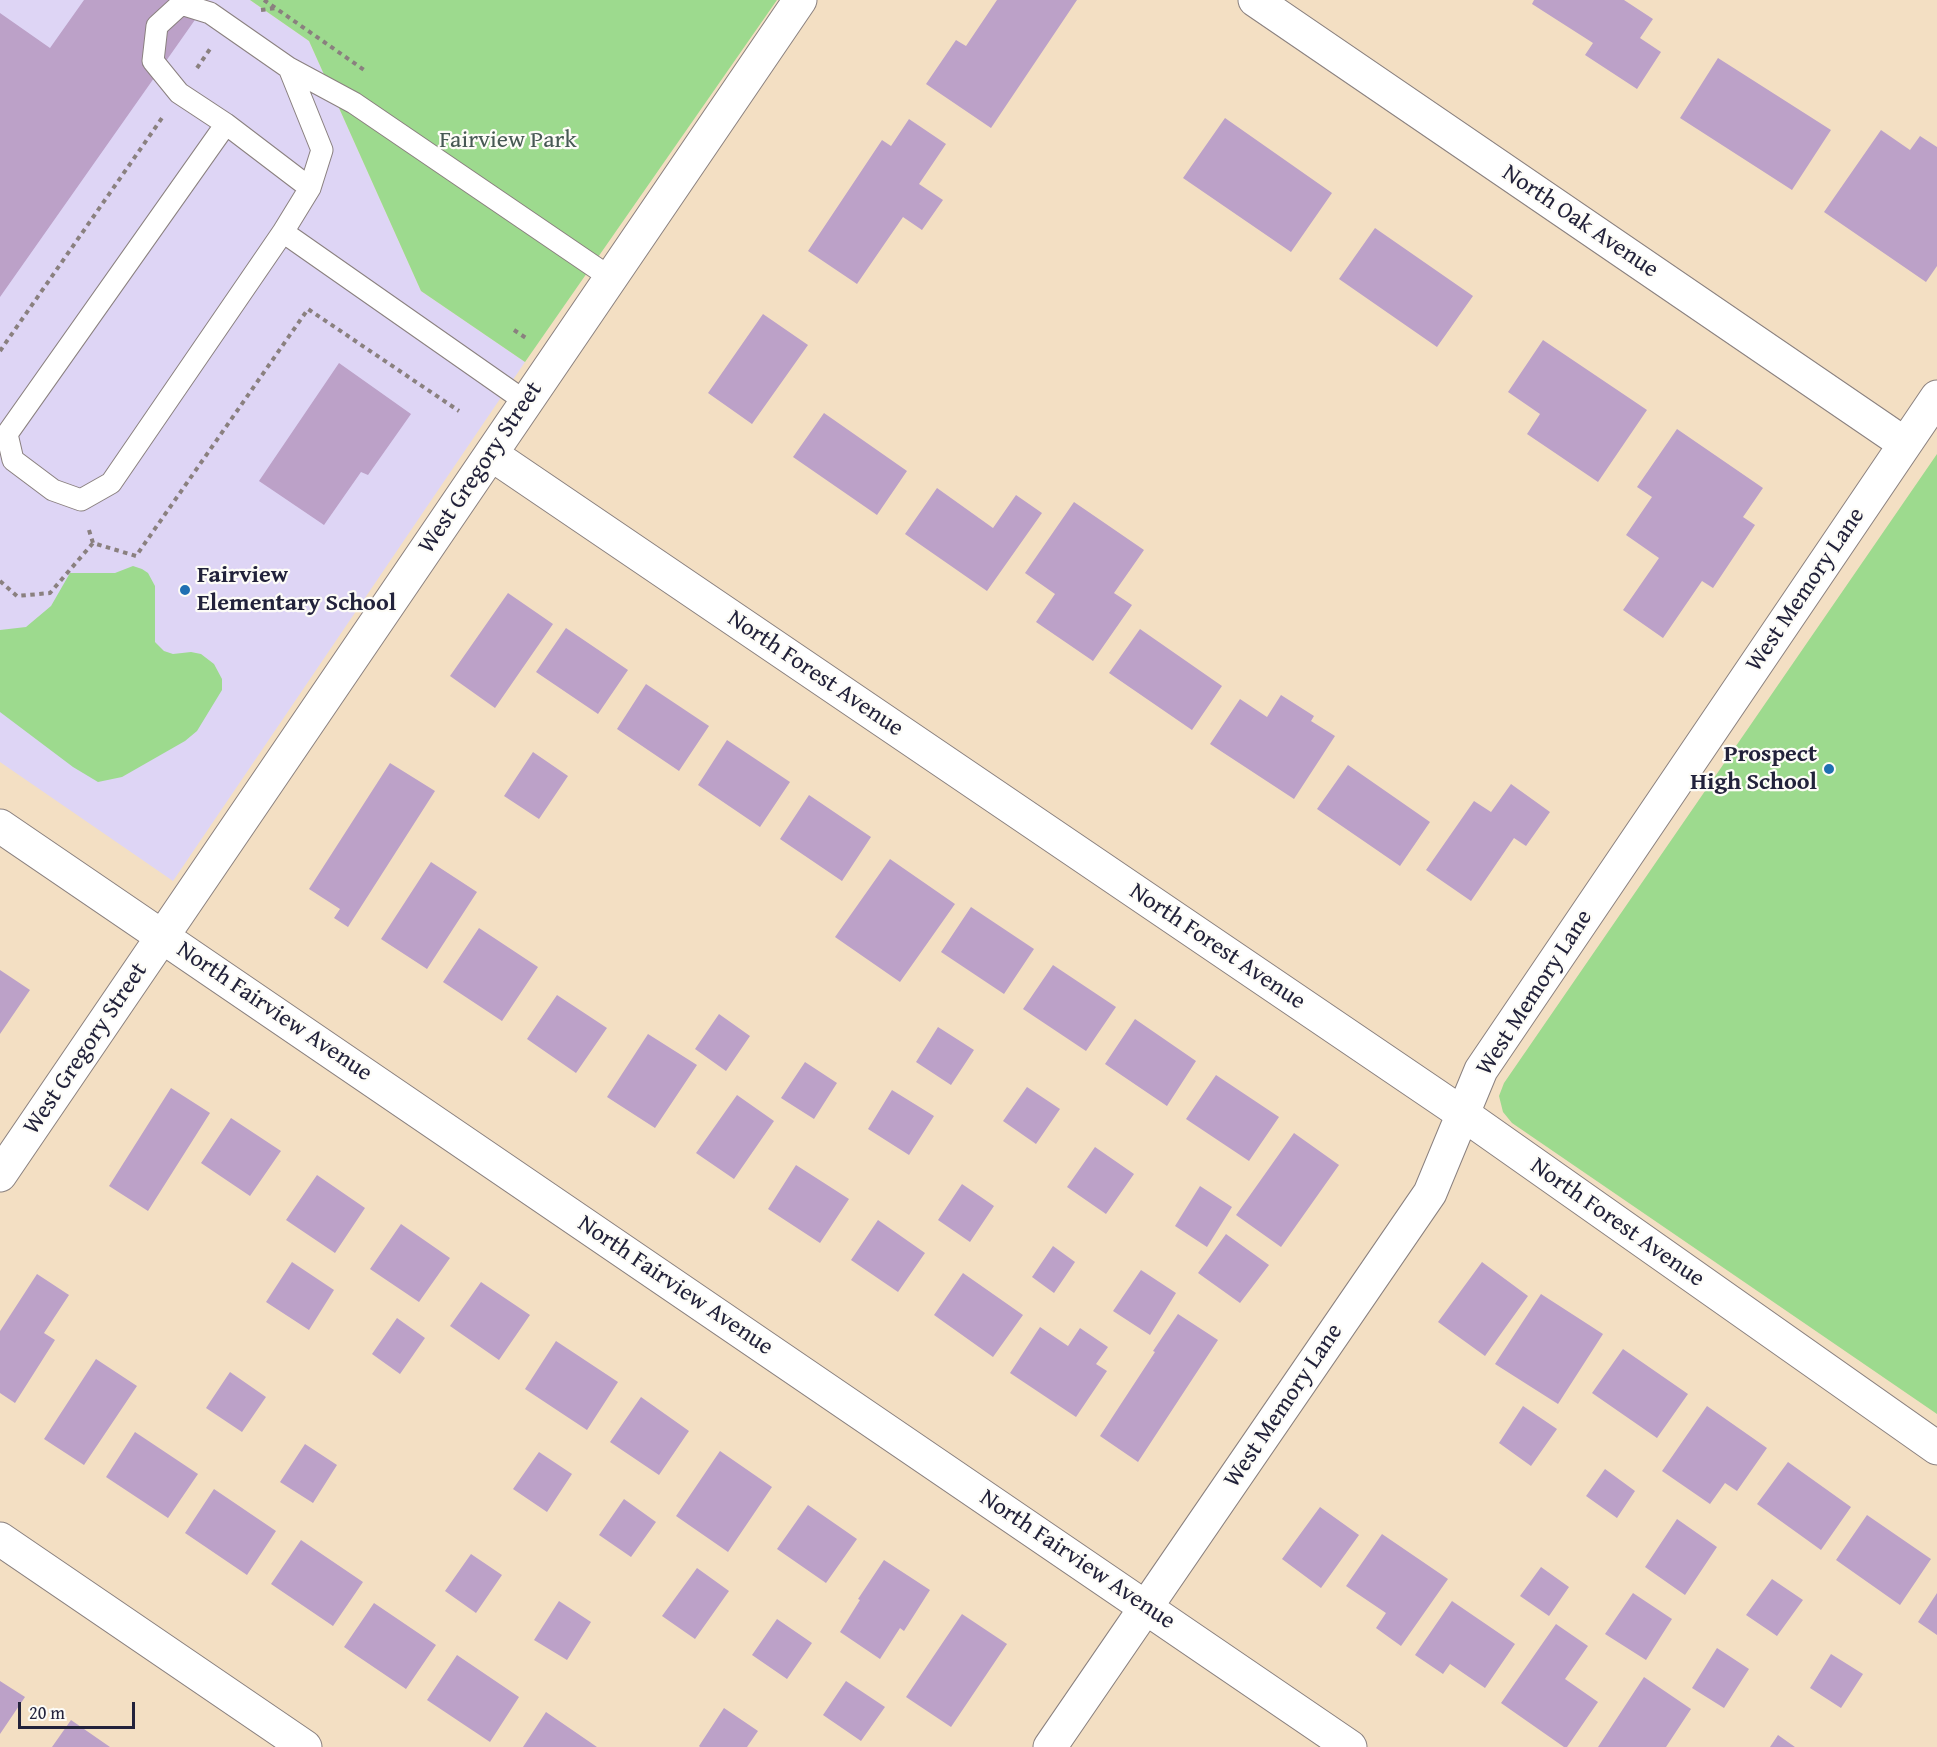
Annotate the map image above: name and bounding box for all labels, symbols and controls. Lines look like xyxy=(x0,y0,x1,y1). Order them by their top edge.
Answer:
park label: Fairview Park xyxy=(439,127,577,155)
street label: North Oak Avenue xyxy=(1496,159,1664,285)
street label: West Gregory Street xyxy=(413,377,549,559)
street label: West Memory Lane xyxy=(1740,502,1872,678)
place label: Fairview Elementary School xyxy=(197,562,396,618)
marker: Fairview Elementary School xyxy=(178,583,192,597)
street label: North Forest Avenue xyxy=(722,604,908,744)
place label: Prospect High School xyxy=(1690,741,1817,797)
marker: Prospect High School xyxy=(1822,762,1836,776)
street label: North Forest Avenue xyxy=(1124,877,1310,1017)
street label: West Memory Lane xyxy=(1471,905,1599,1081)
street label: North Fairview Avenue xyxy=(171,936,377,1088)
street label: West Gregory Street xyxy=(18,958,154,1140)
street label: North Forest Avenue xyxy=(1524,1152,1710,1294)
street label: North Fairview Avenue xyxy=(572,1210,778,1362)
street label: West Memory Lane xyxy=(1218,1318,1350,1494)
street label: North Fairview Avenue xyxy=(974,1484,1180,1636)
scale bar xyxy=(21,1690,138,1728)
text: 20 m xyxy=(29,1699,65,1726)

